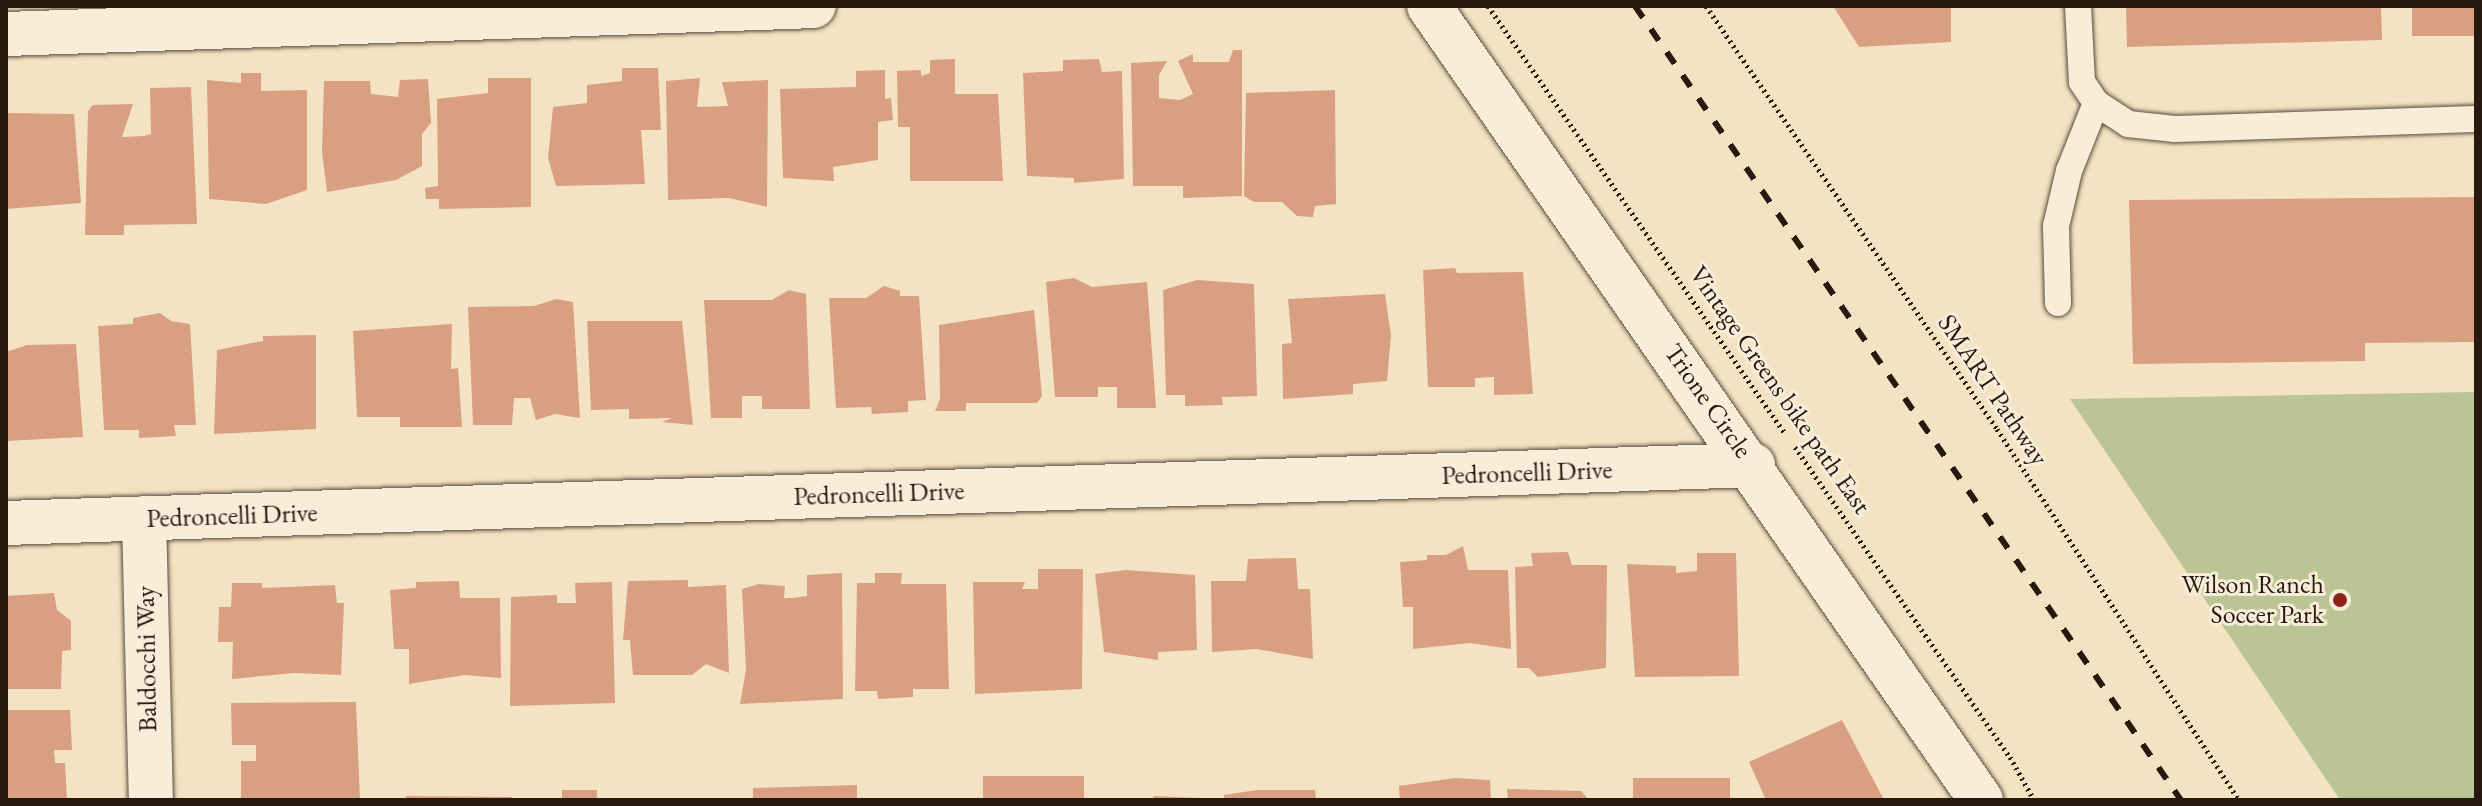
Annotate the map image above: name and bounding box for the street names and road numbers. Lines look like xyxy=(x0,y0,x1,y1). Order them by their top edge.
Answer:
street label: Vintage Greens bike path East xyxy=(1682,260,1878,520)
street label: SMART Pathway xyxy=(1931,309,2055,471)
street label: Trione Circle xyxy=(1657,338,1759,464)
street label: Pedroncelli Drive xyxy=(1441,454,1613,492)
street label: Pedroncelli Drive xyxy=(793,475,965,513)
street label: Pedroncelli Drive xyxy=(146,497,318,535)
street label: Baldocchi Way xyxy=(130,586,164,732)

